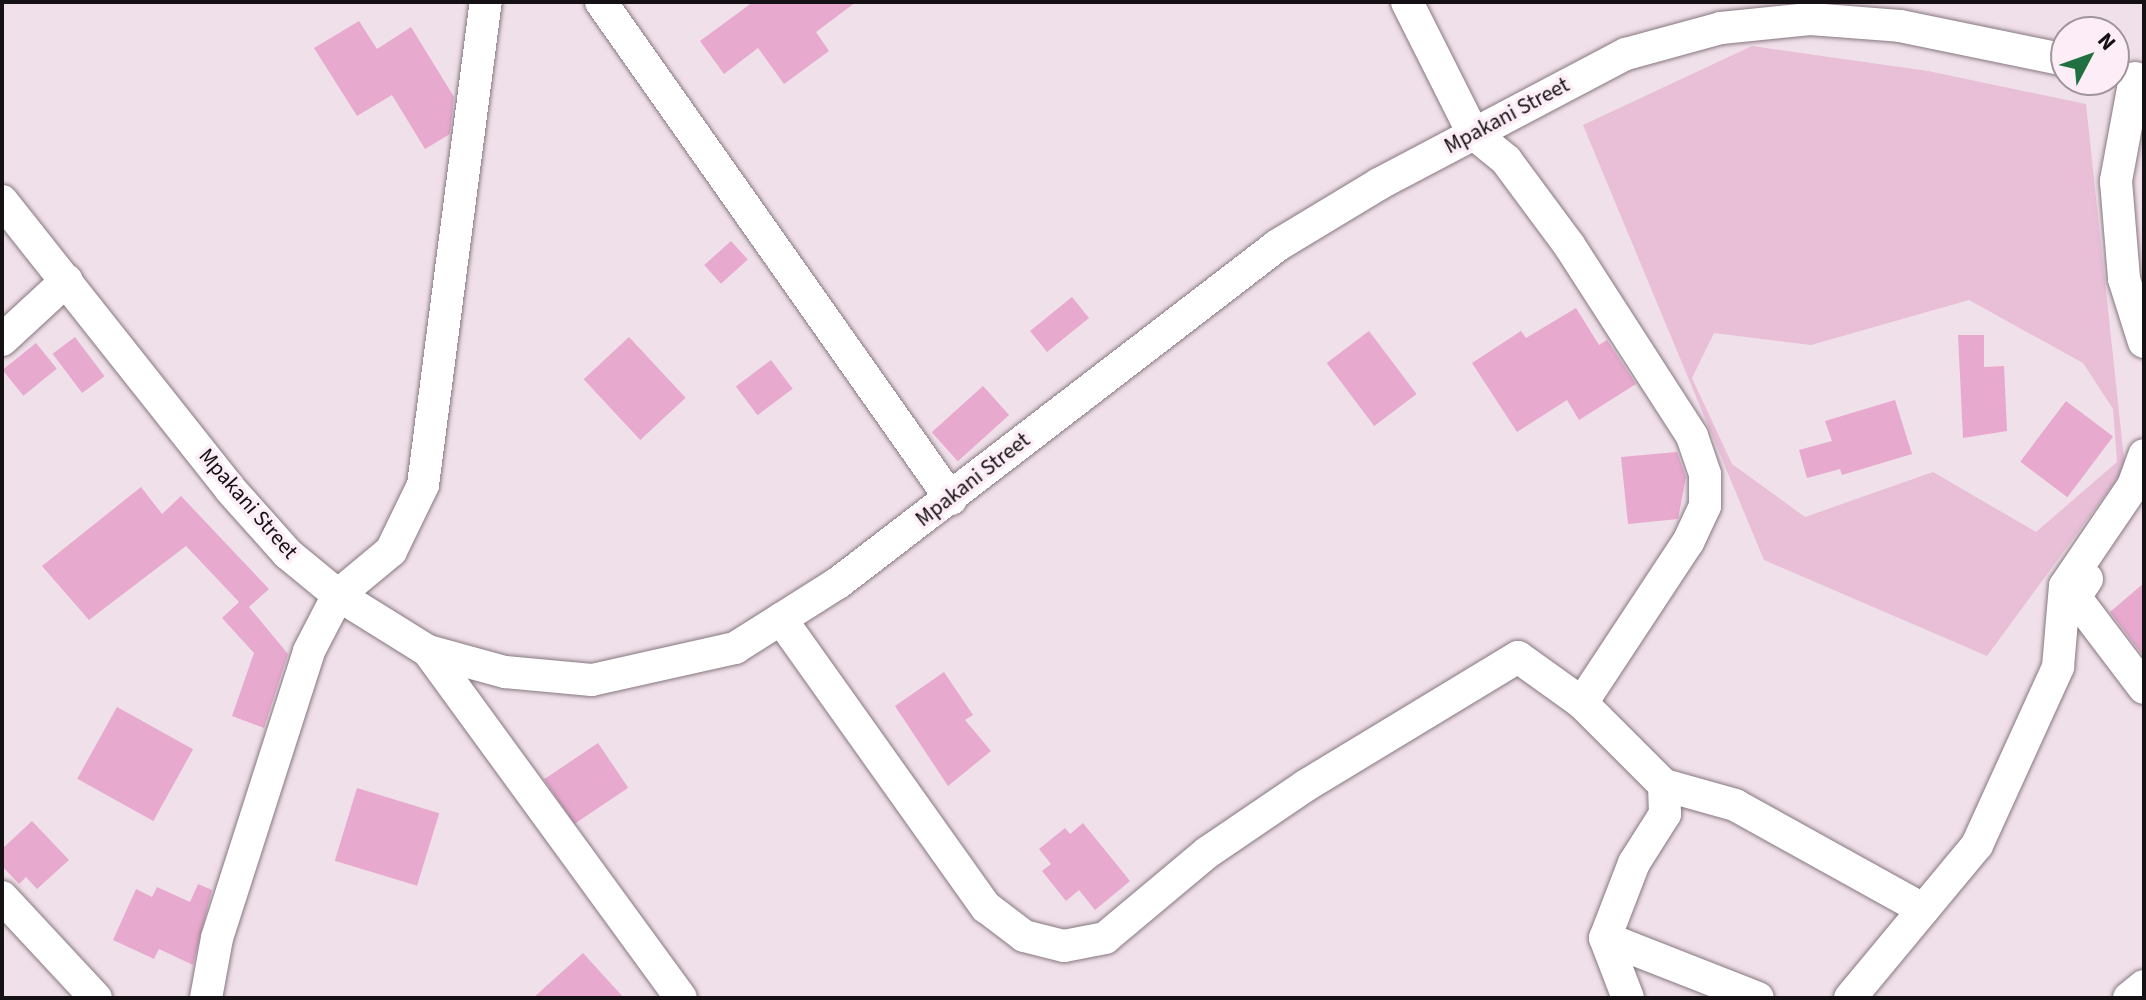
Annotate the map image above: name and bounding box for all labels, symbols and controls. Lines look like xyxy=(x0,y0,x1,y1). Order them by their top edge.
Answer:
north arrow xyxy=(2050,16,2130,96)
text: N xyxy=(2090,26,2123,58)
street label: Mpakani Street xyxy=(1440,72,1574,160)
street label: Mpakani Street xyxy=(911,427,1035,533)
street label: Mpakani Street xyxy=(193,443,303,565)

